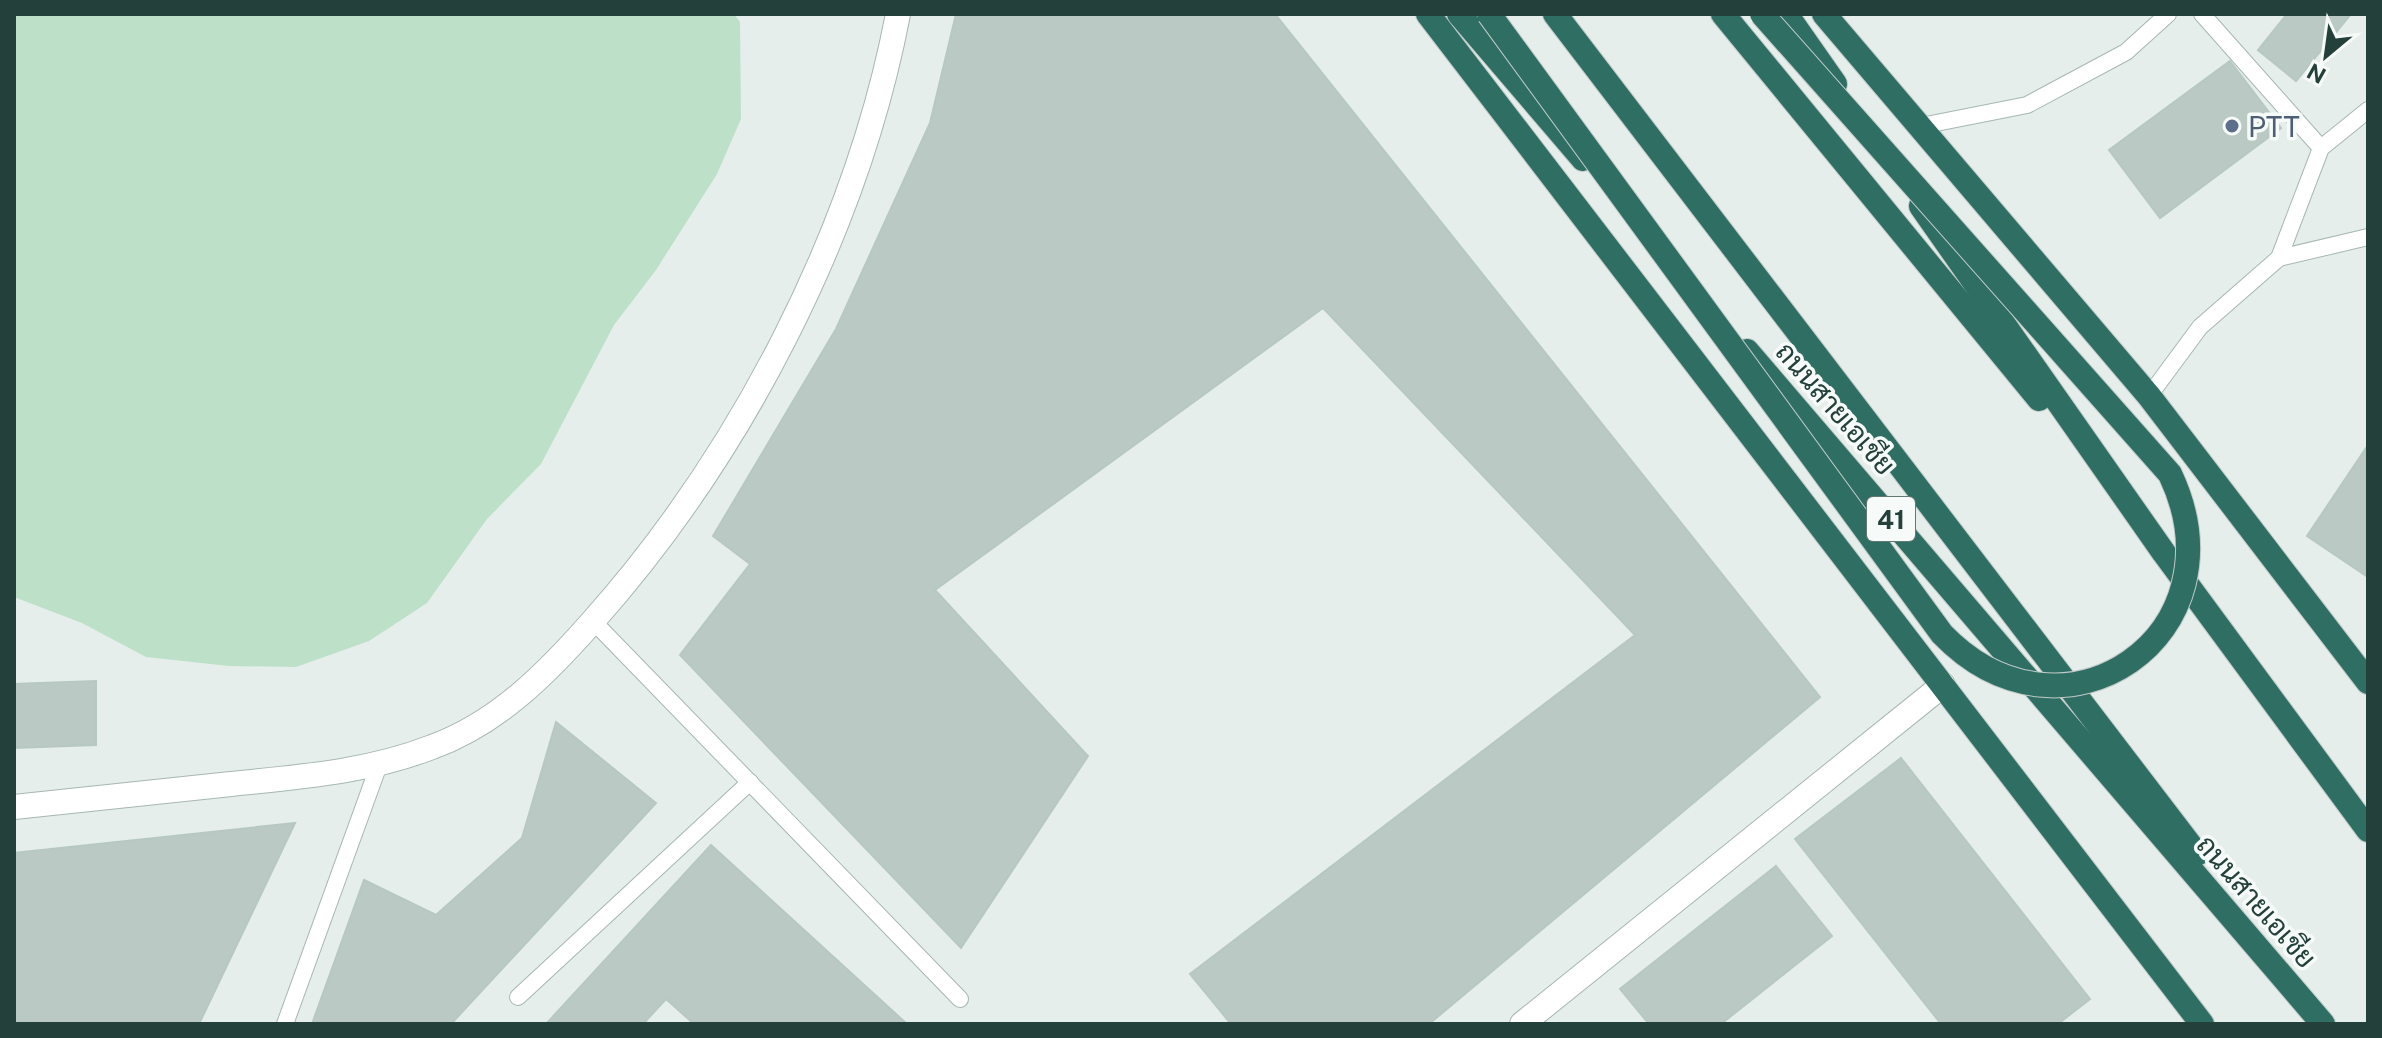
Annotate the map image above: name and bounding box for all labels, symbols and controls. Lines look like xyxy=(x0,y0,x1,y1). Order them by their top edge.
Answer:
north arrow xyxy=(2286,16,2366,96)
text: N xyxy=(2302,58,2330,89)
place label: PTT xyxy=(2248,110,2300,143)
marker: PTT xyxy=(2223,117,2241,135)
street label: ถนนสายเอเชีย xyxy=(1770,334,1903,481)
road number: 41 xyxy=(1867,497,1915,541)
street label: ถนนสายเอเชีย xyxy=(2191,827,2324,974)

